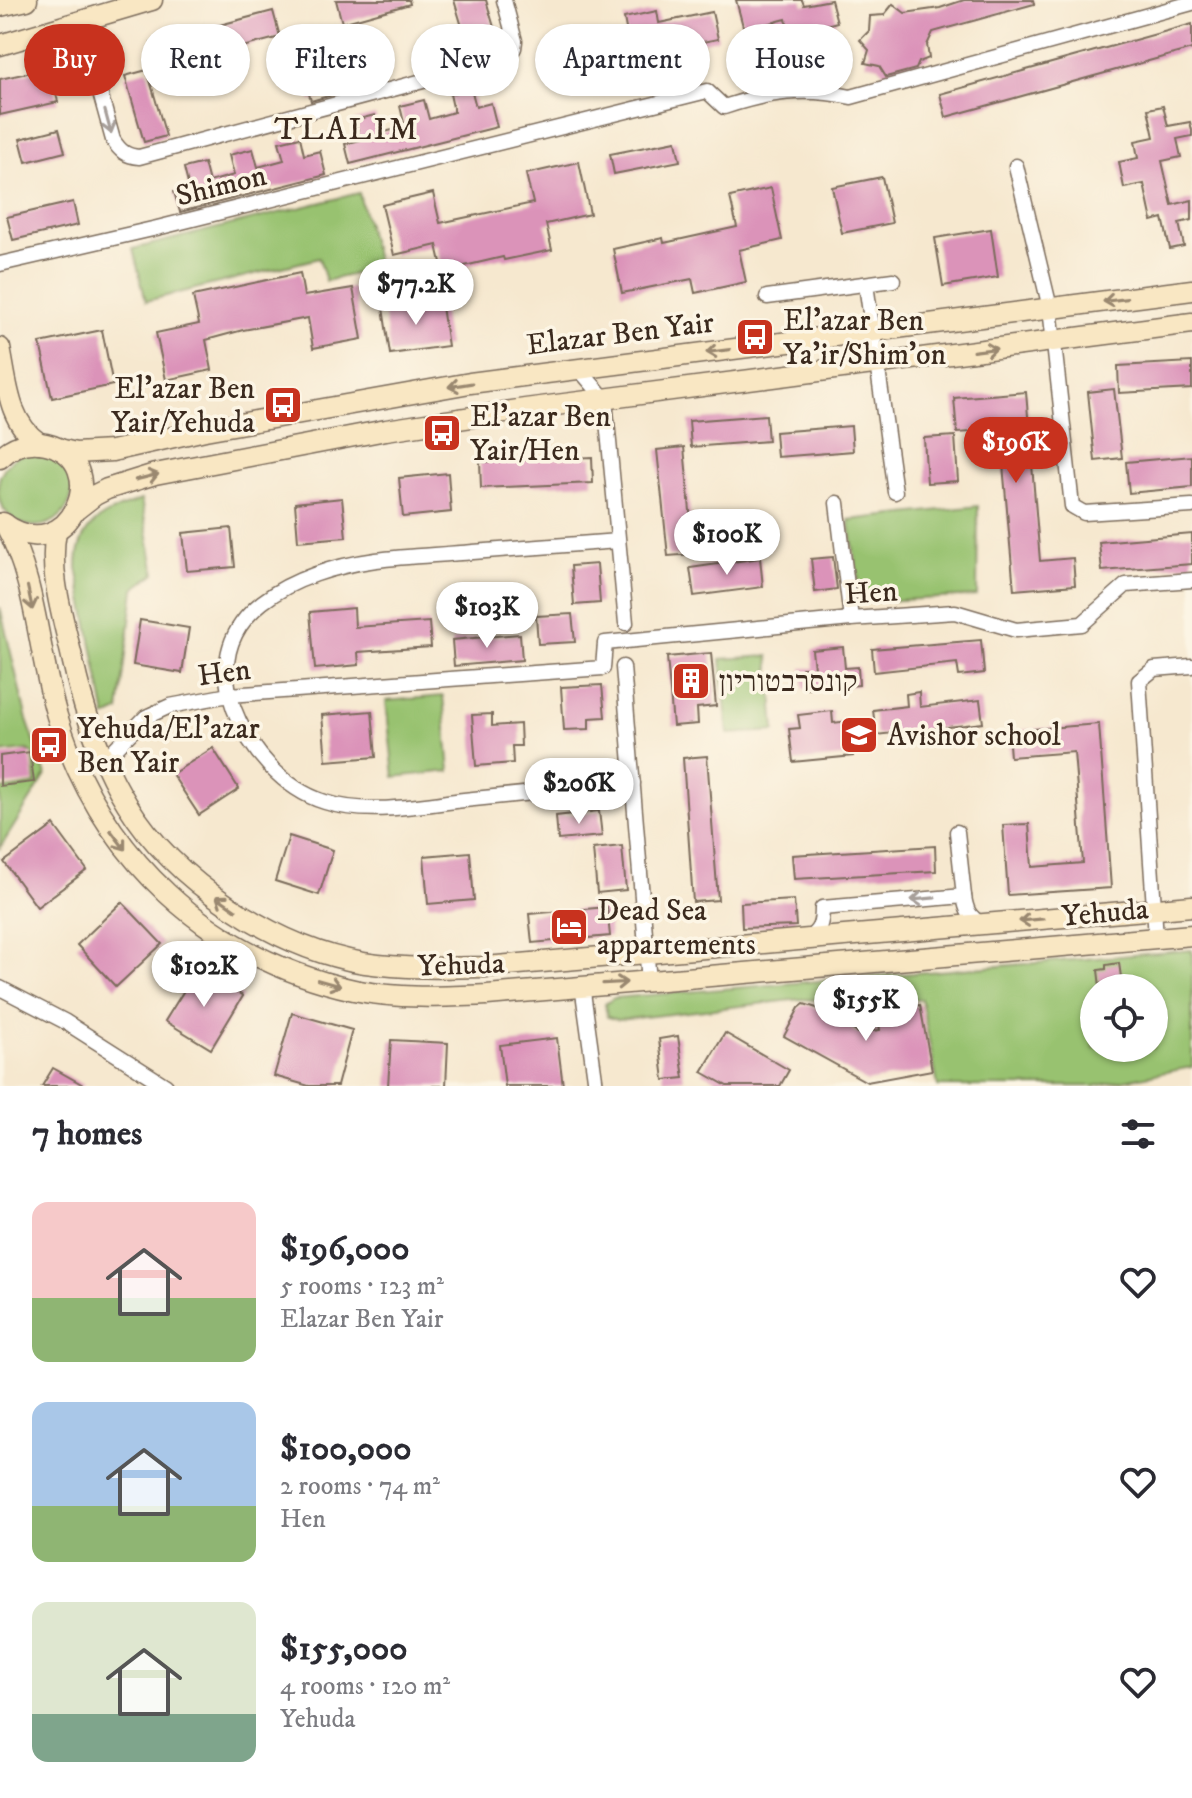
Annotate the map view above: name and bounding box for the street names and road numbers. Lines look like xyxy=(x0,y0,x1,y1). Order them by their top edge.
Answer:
street label: Shimon xyxy=(172,157,271,216)
street label: Elazar Ben Yair xyxy=(524,305,716,364)
street label: Hen xyxy=(843,573,899,614)
street label: Hen xyxy=(195,651,253,695)
street label: Yehuda xyxy=(1060,891,1150,936)
street label: Yehuda xyxy=(417,945,506,986)

